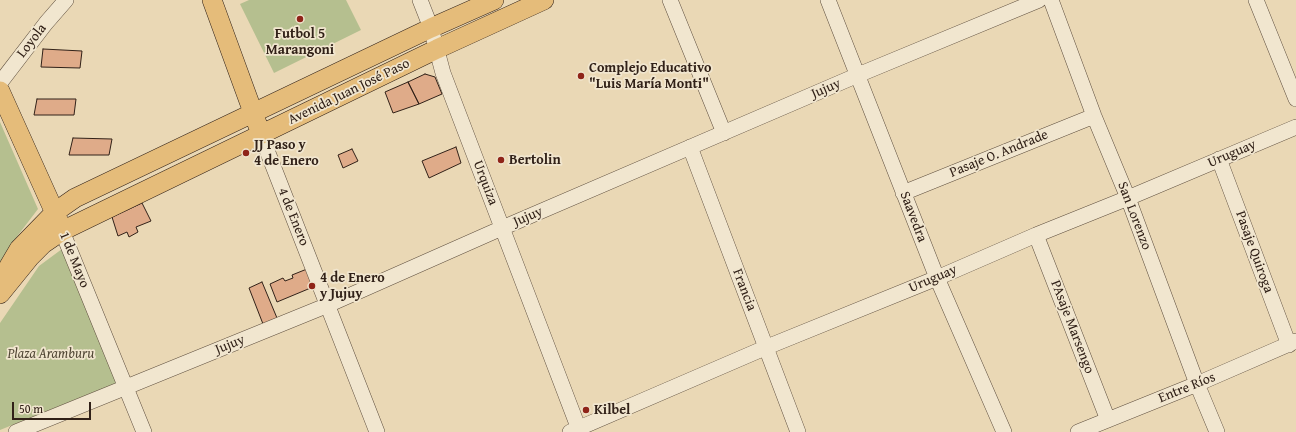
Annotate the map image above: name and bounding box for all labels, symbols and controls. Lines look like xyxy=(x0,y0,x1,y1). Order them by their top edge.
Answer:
marker: Futbol 5 Marangoni xyxy=(295,14,305,24)
street label: Loyola xyxy=(14,21,50,61)
place label: Futbol 5 Marangoni xyxy=(266,26,334,58)
street label: Avenida Juan José Paso xyxy=(285,55,413,129)
place label: Complejo Educativo "Luis María Monti" xyxy=(589,60,711,92)
marker: Complejo Educativo "Luis María Monti" xyxy=(576,71,586,81)
street label: Jujuy xyxy=(809,75,843,103)
street label: Pasaje O. Andrade xyxy=(947,127,1051,181)
street label: Uruguay xyxy=(1205,136,1259,172)
place label: JJ Paso y 4 de Enero xyxy=(254,137,319,170)
marker: JJ Paso y 4 de Enero xyxy=(241,148,251,158)
place label: Bertolin xyxy=(509,152,561,168)
marker: Bertolin xyxy=(496,155,506,165)
street label: Urquiza xyxy=(469,158,501,208)
street label: San Lorenzo xyxy=(1113,180,1155,252)
street label: 4 de Enero xyxy=(274,185,312,249)
street label: Saavedra xyxy=(896,189,930,245)
street label: Jujuy xyxy=(511,203,545,231)
street label: Pasaje Quiroga xyxy=(1231,209,1277,295)
street label: 1 de Mayo xyxy=(55,230,93,290)
street label: Uruguay xyxy=(906,261,960,297)
street label: Francia xyxy=(728,267,760,313)
place label: 4 de Enero y Jujuy xyxy=(320,270,385,302)
street label: PAsaje Marsengo xyxy=(1046,278,1098,376)
marker: 4 de Enero y Jujuy xyxy=(307,281,317,291)
street label: Jujuy xyxy=(213,332,247,358)
park label: Plaza Aramburu xyxy=(8,346,94,362)
street label: Entre Ríos xyxy=(1156,369,1218,407)
scale bar xyxy=(14,394,93,420)
text: 50 m xyxy=(19,400,43,417)
place label: Kilbel xyxy=(594,402,630,418)
marker: Kilbel xyxy=(581,405,591,415)

